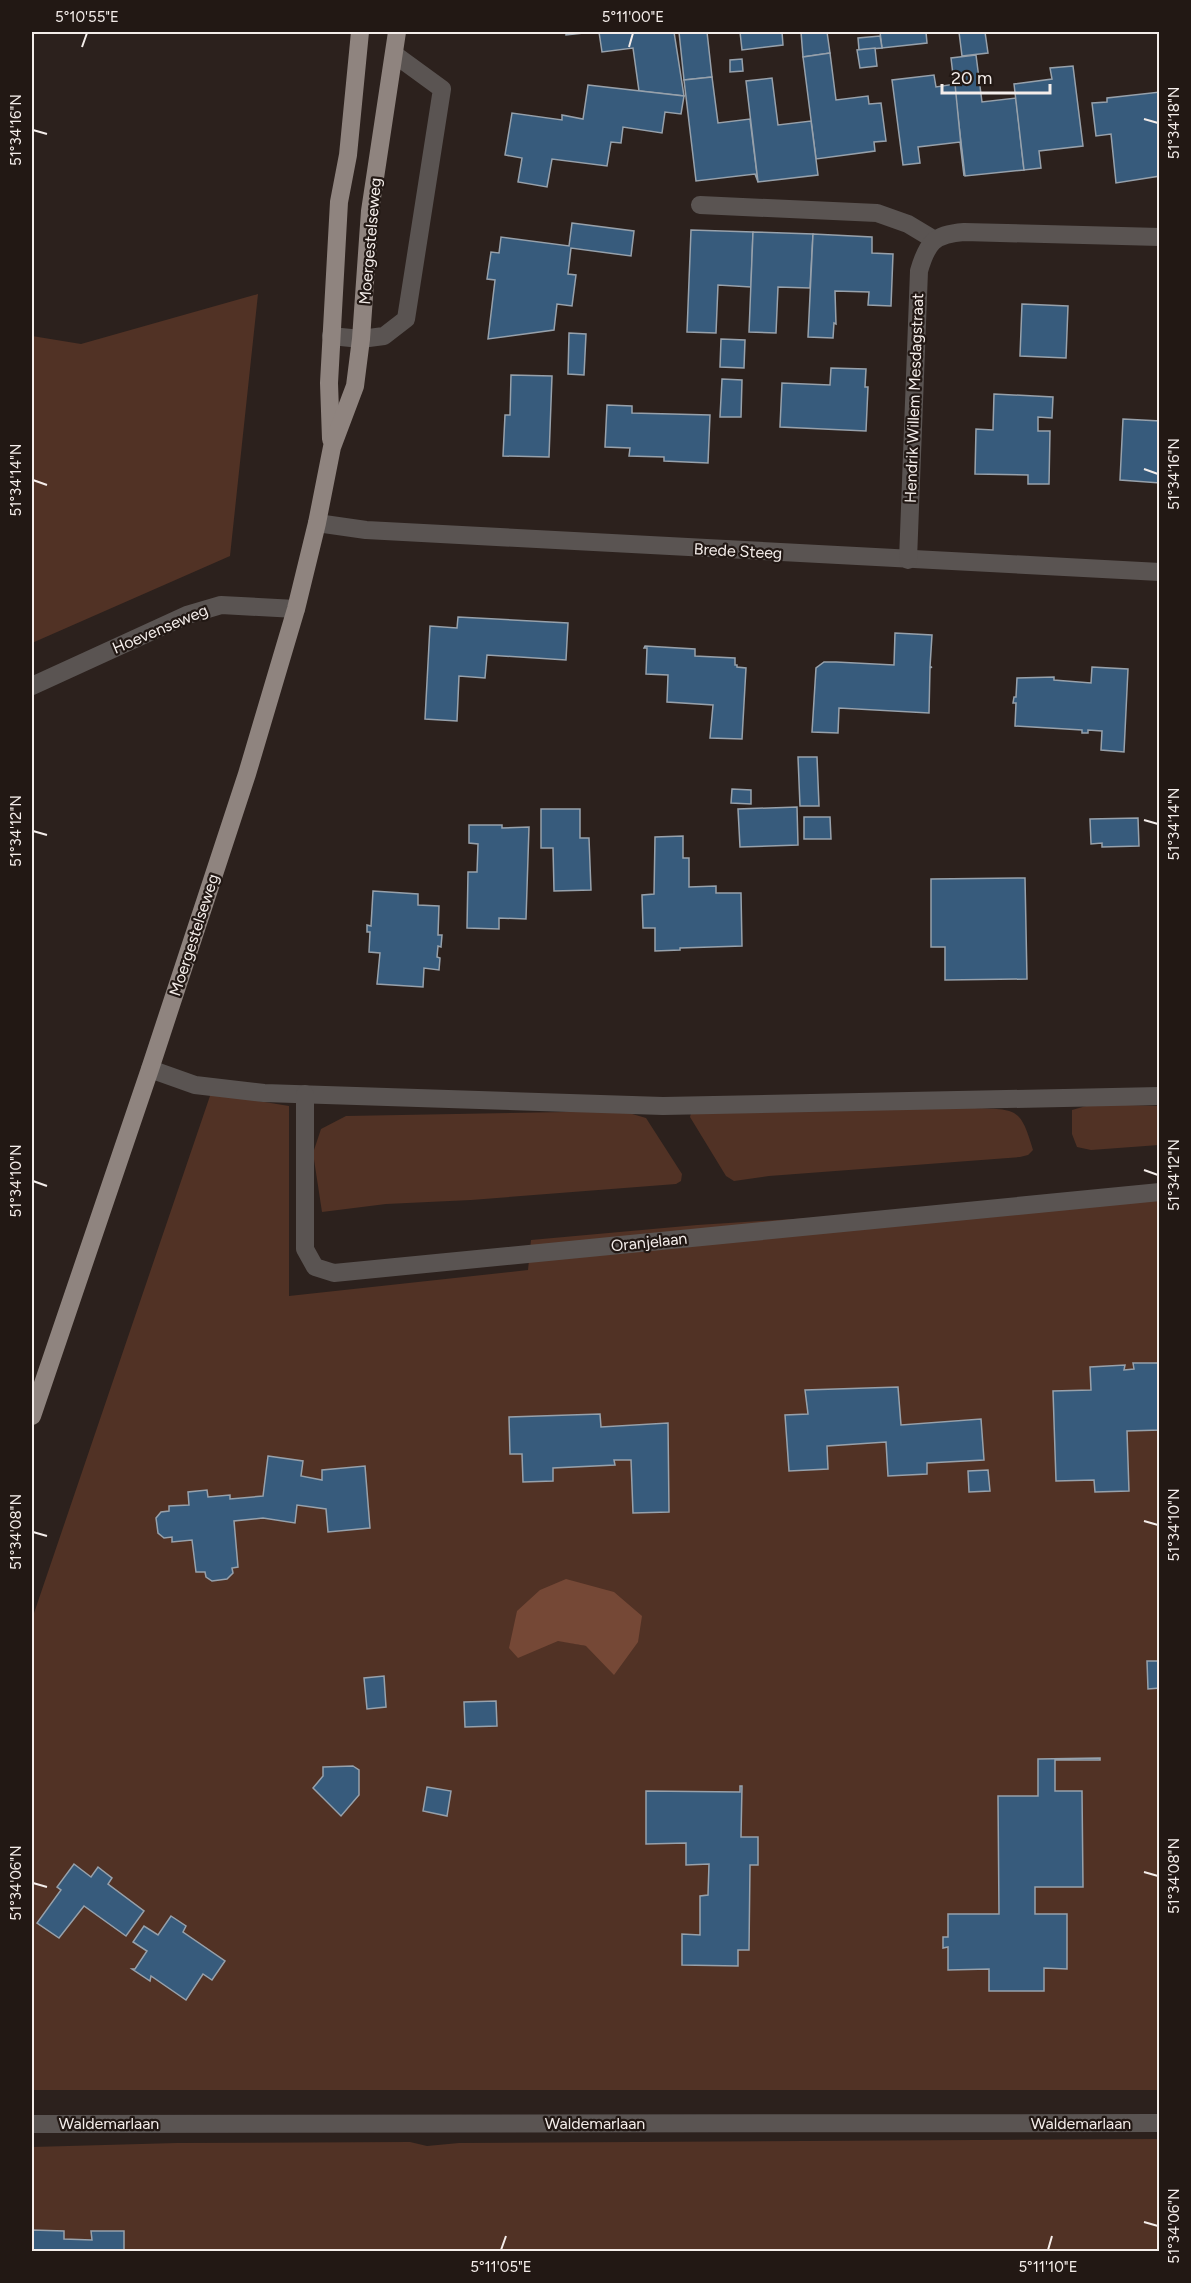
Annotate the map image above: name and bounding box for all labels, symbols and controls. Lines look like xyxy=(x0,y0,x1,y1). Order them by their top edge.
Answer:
text: 5°10'55"E xyxy=(55,8,119,26)
text: 5°11'00"E xyxy=(602,8,664,26)
scale bar xyxy=(942,57,1050,95)
text: 20 m xyxy=(951,67,992,89)
text: 51°34'18"N xyxy=(1165,87,1183,159)
text: 51°34'16"N xyxy=(7,94,25,166)
street label: Moergestelseweg xyxy=(355,177,385,305)
street label: Hendrik Willem Mesdagstraat xyxy=(901,293,927,503)
text: 51°34'16"N xyxy=(1165,438,1183,510)
text: 51°34'14"N xyxy=(7,444,25,516)
street label: Brede Steeg xyxy=(693,539,783,563)
street label: Hoevenseweg xyxy=(109,600,211,658)
text: 51°34'14"N xyxy=(1165,788,1183,860)
text: 51°34'12"N xyxy=(7,795,25,867)
street label: Moergestelseweg xyxy=(165,872,223,998)
text: 51°34'12"N xyxy=(1165,1139,1183,1211)
text: 51°34'10"N xyxy=(7,1144,25,1218)
street label: Oranjelaan xyxy=(610,1229,688,1255)
text: 51°34'10"N xyxy=(1165,1488,1183,1562)
text: 51°34'08"N xyxy=(7,1494,25,1570)
text: 51°34'08"N xyxy=(1165,1838,1183,1914)
text: 51°34'06"N xyxy=(7,1845,25,1921)
street label: Waldemarlaan xyxy=(59,2114,159,2133)
street label: Waldemarlaan xyxy=(545,2114,645,2133)
street label: Waldemarlaan xyxy=(1031,2114,1131,2133)
text: 51°34'06"N xyxy=(1165,2188,1183,2264)
text: 5°11'05"E xyxy=(470,2258,532,2276)
text: 5°11'10"E xyxy=(1018,2258,1078,2276)

